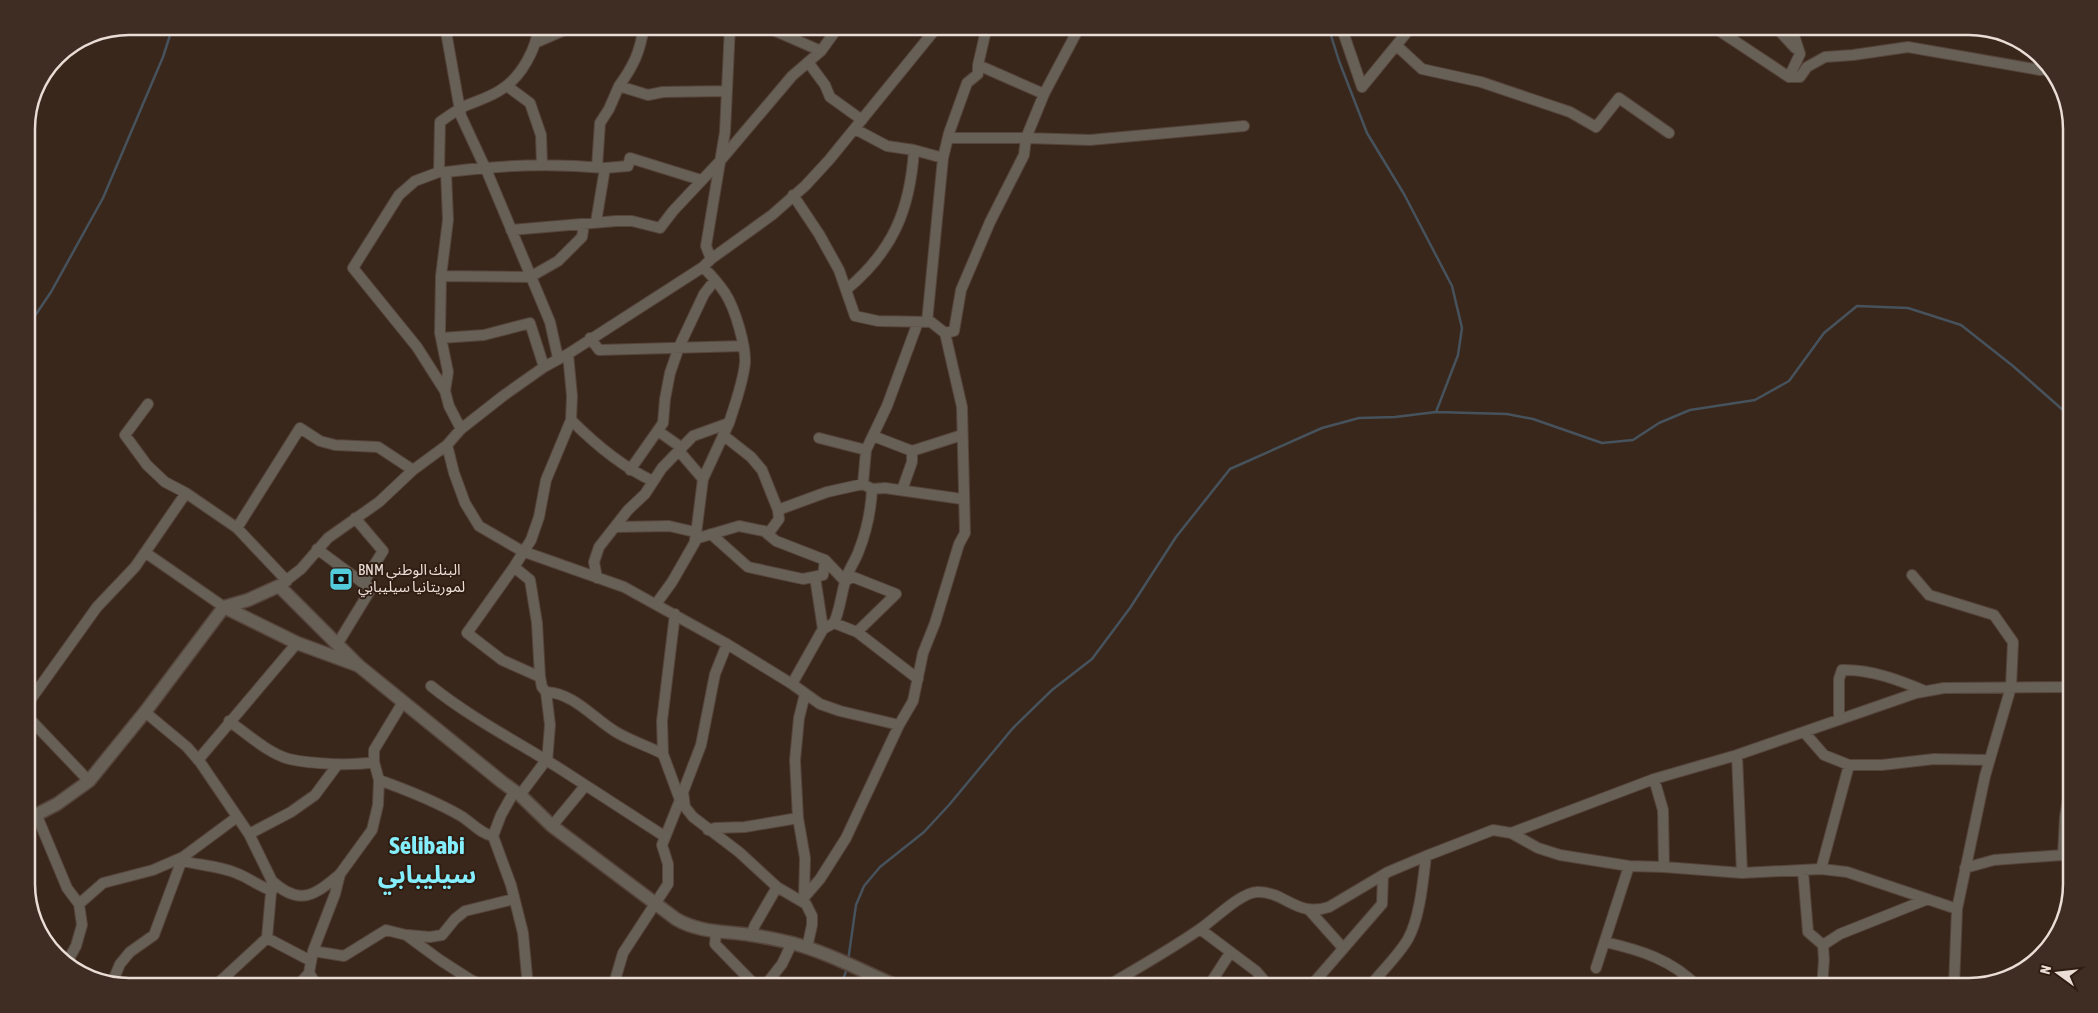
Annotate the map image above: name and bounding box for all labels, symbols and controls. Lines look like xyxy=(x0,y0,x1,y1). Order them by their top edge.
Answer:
place label: BNM البنك الوطني لموريتانيا سيليبابي xyxy=(358,561,465,598)
bank icon: BNM البنك الوطني لموريتانيا سيليبابي xyxy=(328,566,354,592)
district label: Sélibabi سيليبابي xyxy=(378,831,476,895)
north arrow xyxy=(2033,948,2083,998)
text: N xyxy=(2037,964,2054,976)

